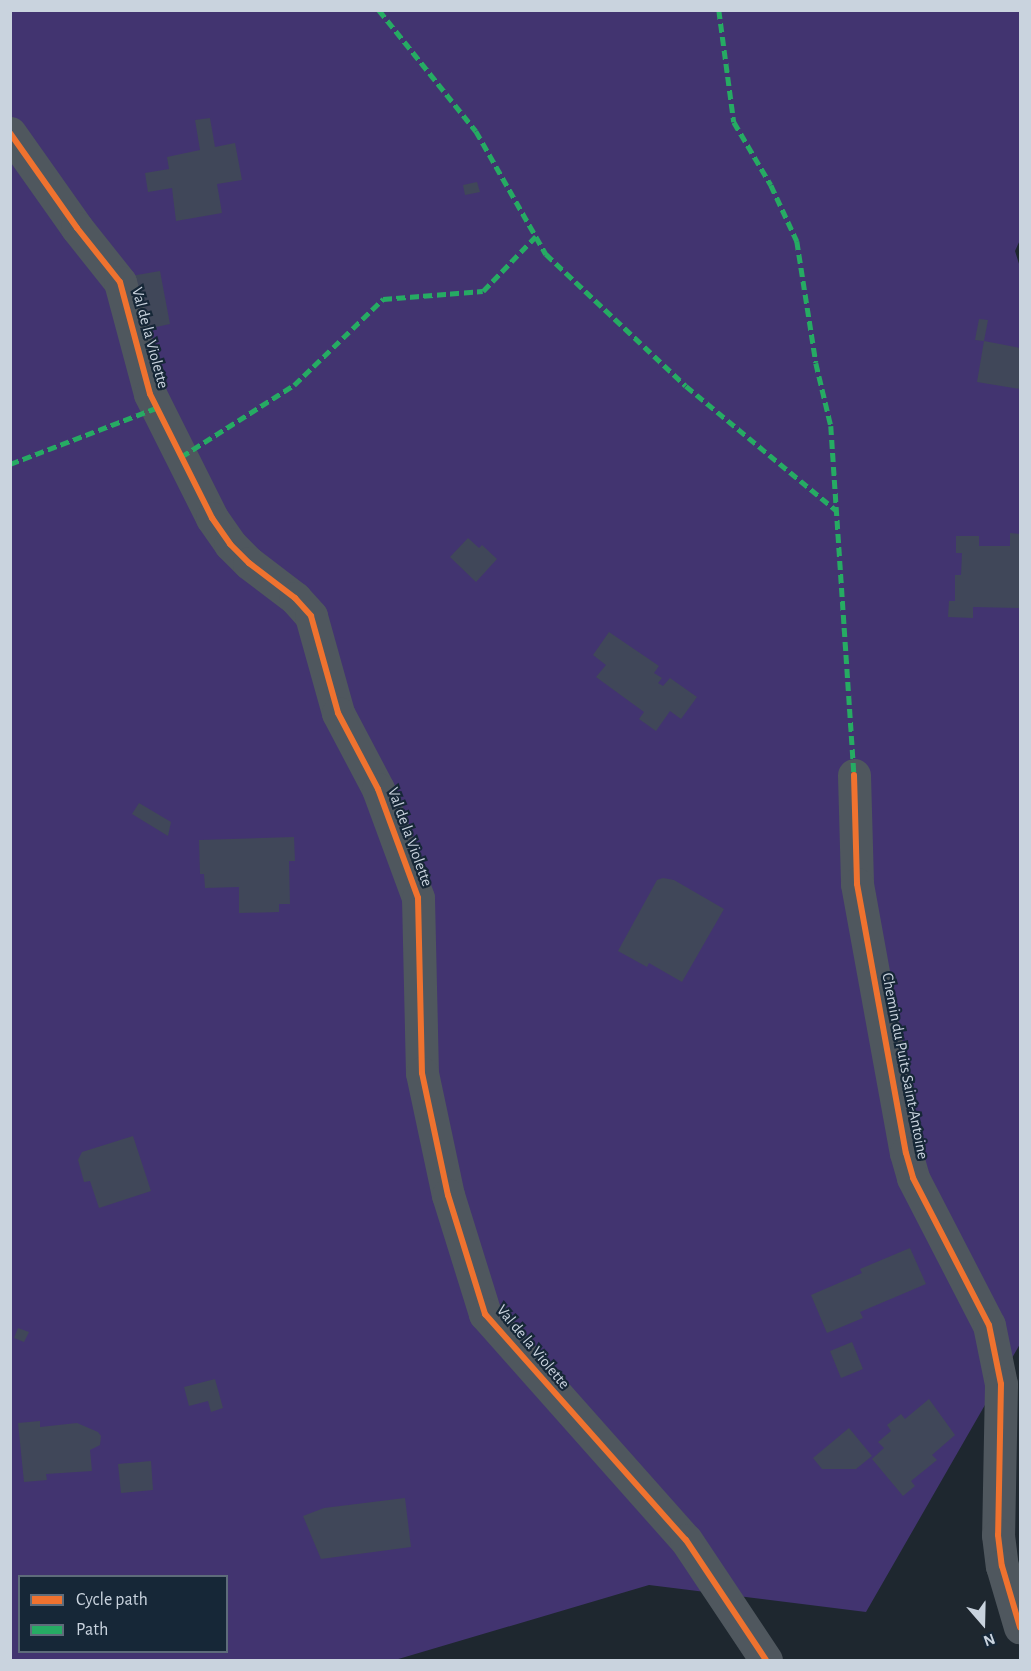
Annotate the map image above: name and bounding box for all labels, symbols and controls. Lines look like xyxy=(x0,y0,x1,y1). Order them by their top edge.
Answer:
street label: Val de la Violette xyxy=(127,285,173,391)
street label: Val de la Violette xyxy=(383,785,437,889)
street label: Chemin du Puits Saint-Antoine xyxy=(877,971,933,1161)
street label: Val de la Violette xyxy=(492,1301,574,1393)
legend xyxy=(18,1575,228,1653)
text: Cycle path xyxy=(76,1591,148,1609)
north arrow xyxy=(953,1593,1013,1653)
text: Path xyxy=(76,1621,108,1639)
text: N xyxy=(981,1630,997,1649)

